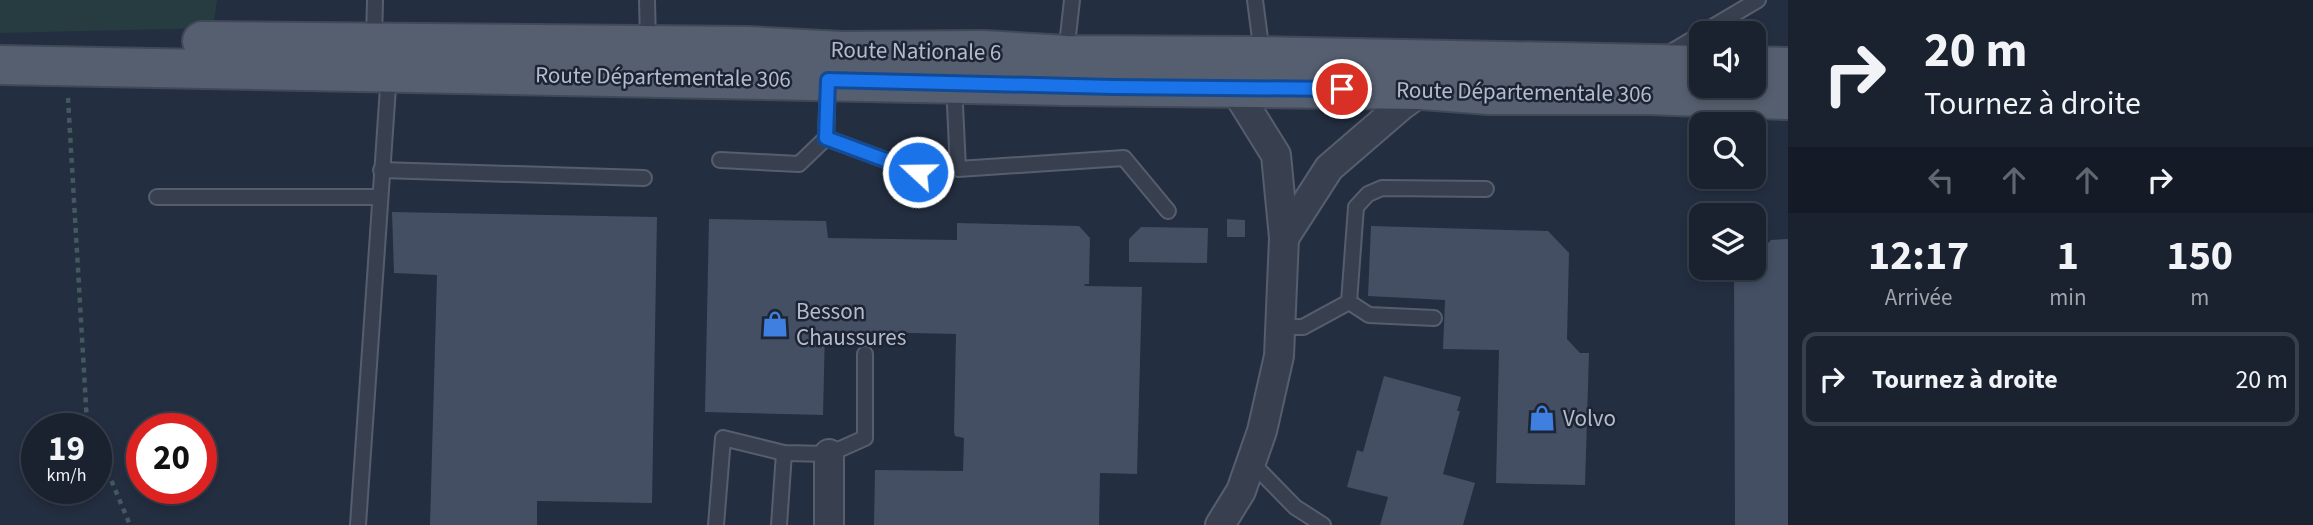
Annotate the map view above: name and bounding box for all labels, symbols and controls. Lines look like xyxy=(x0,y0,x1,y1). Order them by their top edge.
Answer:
text: 20 m xyxy=(1924,16,2028,86)
map controls xyxy=(1689,21,1766,280)
button: sound xyxy=(1689,21,1766,98)
icon: right xyxy=(1809,28,1900,119)
street label: Route Nationale 6 xyxy=(830,33,1002,69)
street label: Route Départementale 306 xyxy=(535,58,791,96)
pin xyxy=(1312,59,1372,119)
icon: arrive xyxy=(1323,70,1361,108)
street label: Route Départementale 306 xyxy=(1396,73,1652,111)
text: Tournez à droite xyxy=(1924,81,2141,127)
button: search xyxy=(1689,112,1766,189)
position arrow xyxy=(881,135,955,209)
icon: left xyxy=(1922,161,1960,199)
icon: ahead xyxy=(1995,161,2033,199)
icon: ahead xyxy=(2068,161,2106,199)
icon: right xyxy=(2141,161,2179,199)
button: layers xyxy=(1689,203,1766,280)
text: 12:17 xyxy=(1868,226,1969,286)
text: 1 xyxy=(2057,226,2079,286)
text: 150 xyxy=(2166,226,2233,286)
text: Arrivée xyxy=(1885,281,1952,314)
text: min xyxy=(2049,281,2087,314)
text: m xyxy=(2190,281,2209,314)
place label: Besson Chaussures xyxy=(796,295,906,354)
shop icon: Besson Chaussures xyxy=(760,309,790,339)
icon: right xyxy=(1813,360,1851,398)
text: Tournez à droite xyxy=(1872,361,2058,398)
text: 20 m xyxy=(2235,361,2288,398)
place label: Volvo xyxy=(1563,402,1616,435)
shop icon: Volvo xyxy=(1527,403,1557,433)
speed limit sign: 20 xyxy=(126,413,217,504)
text: 19 xyxy=(48,424,85,474)
text: km/h xyxy=(47,463,86,488)

